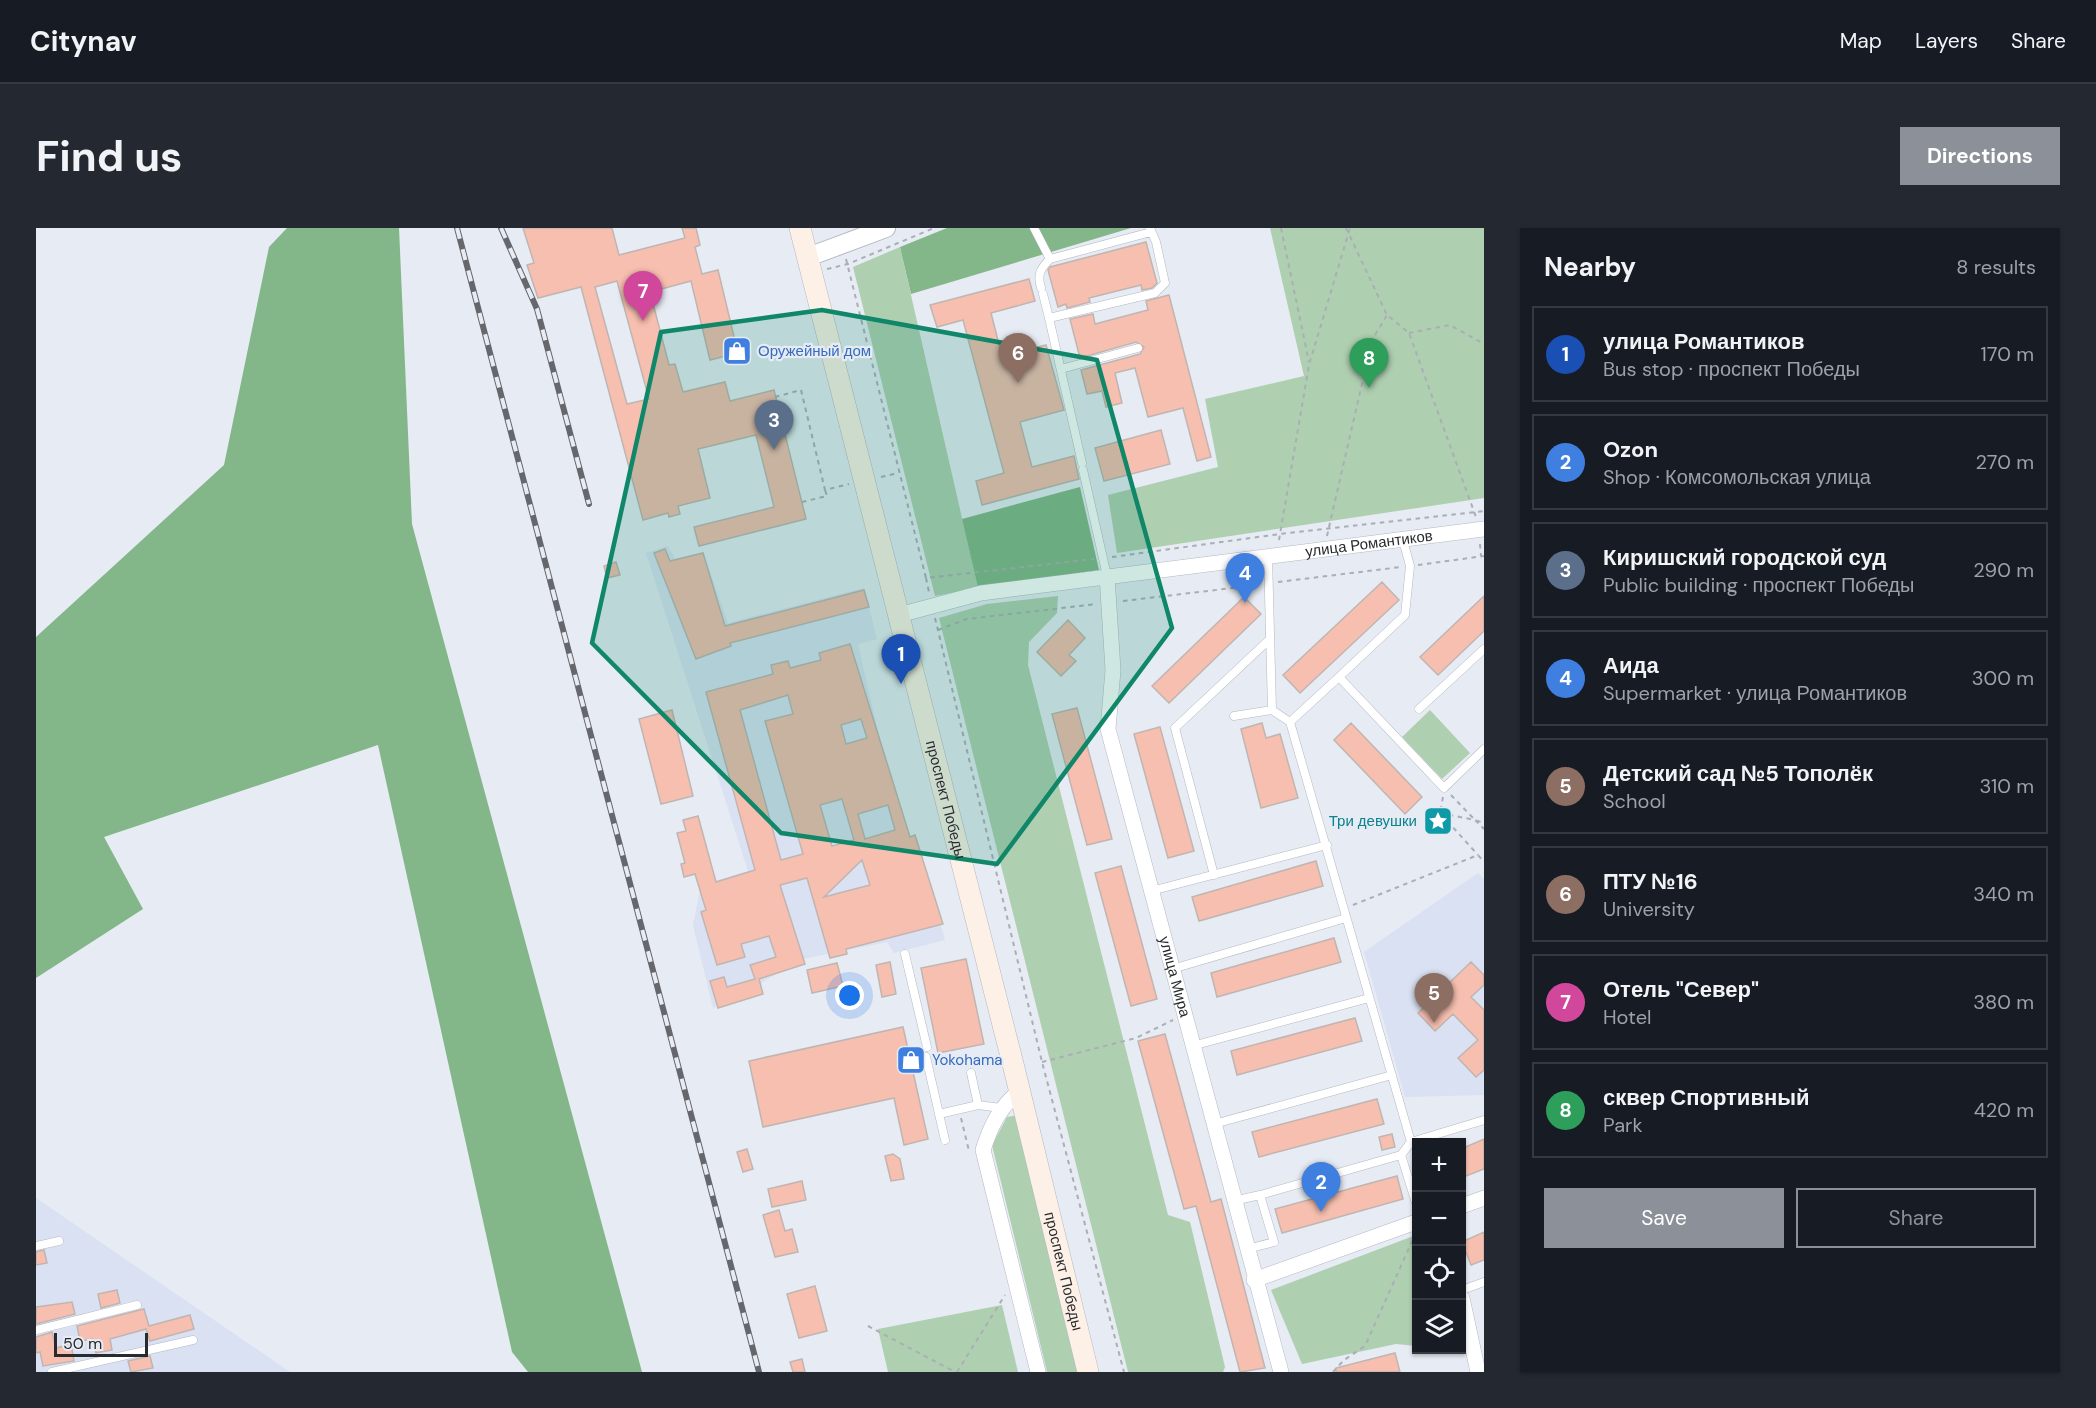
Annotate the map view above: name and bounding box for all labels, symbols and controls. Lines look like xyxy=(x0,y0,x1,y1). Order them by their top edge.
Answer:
text: Citynav xyxy=(30,23,136,60)
text: Map xyxy=(1840,27,1882,55)
text: Layers xyxy=(1915,27,1978,55)
text: Share xyxy=(2011,27,2066,55)
button: Directions xyxy=(1900,127,2060,185)
text: Find us xyxy=(36,129,182,184)
text: Nearby xyxy=(1544,250,1636,284)
text: 8 results xyxy=(1956,254,2036,280)
pin: 7 xyxy=(624,272,662,321)
text: улица Романтиков xyxy=(1603,327,1804,356)
pin: 6 xyxy=(998,334,1038,383)
shop icon: Оружейный дом xyxy=(721,335,753,367)
pin: 8 xyxy=(1350,338,1388,388)
place label: Оружейный дом xyxy=(758,341,871,361)
text: 1 xyxy=(1562,341,1569,367)
text: 170 m xyxy=(1981,341,2034,367)
text: Bus stop · проспект Победы xyxy=(1603,356,1860,382)
pin: 3 xyxy=(754,400,794,450)
text: Ozon xyxy=(1603,435,1658,464)
text: 2 xyxy=(1560,449,1571,475)
text: 270 m xyxy=(1976,449,2034,475)
text: Shop · Комсомольская улица xyxy=(1603,464,1871,490)
street label: улица Романтиков xyxy=(1304,526,1434,562)
text: Киришский городской суд xyxy=(1603,543,1886,572)
pin: 4 xyxy=(1226,554,1264,603)
text: 3 xyxy=(1559,557,1572,583)
text: 290 m xyxy=(1973,557,2034,583)
text: Public building · проспект Победы xyxy=(1603,572,1914,598)
pin: 1 xyxy=(882,634,920,684)
text: Аида xyxy=(1603,651,1659,680)
text: 4 xyxy=(1559,665,1572,691)
text: 300 m xyxy=(1972,665,2034,691)
text: Supermarket · улица Романтиков xyxy=(1603,680,1907,706)
street label: проспект Победы xyxy=(921,738,970,861)
text: Детский сад №5 Тополёк xyxy=(1603,759,1873,788)
text: 5 xyxy=(1559,773,1572,799)
text: 310 m xyxy=(1979,773,2034,799)
text: School xyxy=(1603,788,1666,814)
place icon: Три девушки xyxy=(1422,805,1454,837)
place label: Три девушки xyxy=(1329,811,1417,831)
text: ПТУ №16 xyxy=(1603,867,1698,896)
text: 6 xyxy=(1559,881,1572,907)
text: 340 m xyxy=(1973,881,2034,907)
text: University xyxy=(1603,896,1695,922)
street label: улица Мира xyxy=(1154,934,1195,1020)
pin: 5 xyxy=(1414,974,1454,1023)
text: Отель "Север" xyxy=(1603,975,1759,1004)
your location xyxy=(835,981,864,1010)
text: 7 xyxy=(1560,989,1571,1015)
text: 380 m xyxy=(1973,989,2034,1015)
text: Hotel xyxy=(1603,1004,1651,1030)
shop icon: Yokohama xyxy=(895,1044,927,1076)
place label: Yokohama xyxy=(932,1050,1003,1070)
text: сквер Спортивный xyxy=(1603,1083,1810,1112)
text: 8 xyxy=(1559,1097,1572,1123)
text: 420 m xyxy=(1974,1097,2034,1123)
text: Park xyxy=(1603,1112,1643,1138)
map controls xyxy=(1412,1138,1466,1354)
button: + xyxy=(1412,1138,1466,1192)
pin: 2 xyxy=(1302,1162,1340,1212)
button: Save xyxy=(1544,1188,1784,1248)
button: Share xyxy=(1796,1188,2036,1248)
button: − xyxy=(1412,1192,1466,1246)
street label: проспект Победы xyxy=(1039,1210,1088,1333)
button: locate xyxy=(1412,1246,1466,1300)
button: layers xyxy=(1412,1300,1466,1354)
scale bar xyxy=(54,1330,148,1358)
text: 50 m xyxy=(63,1333,102,1354)

